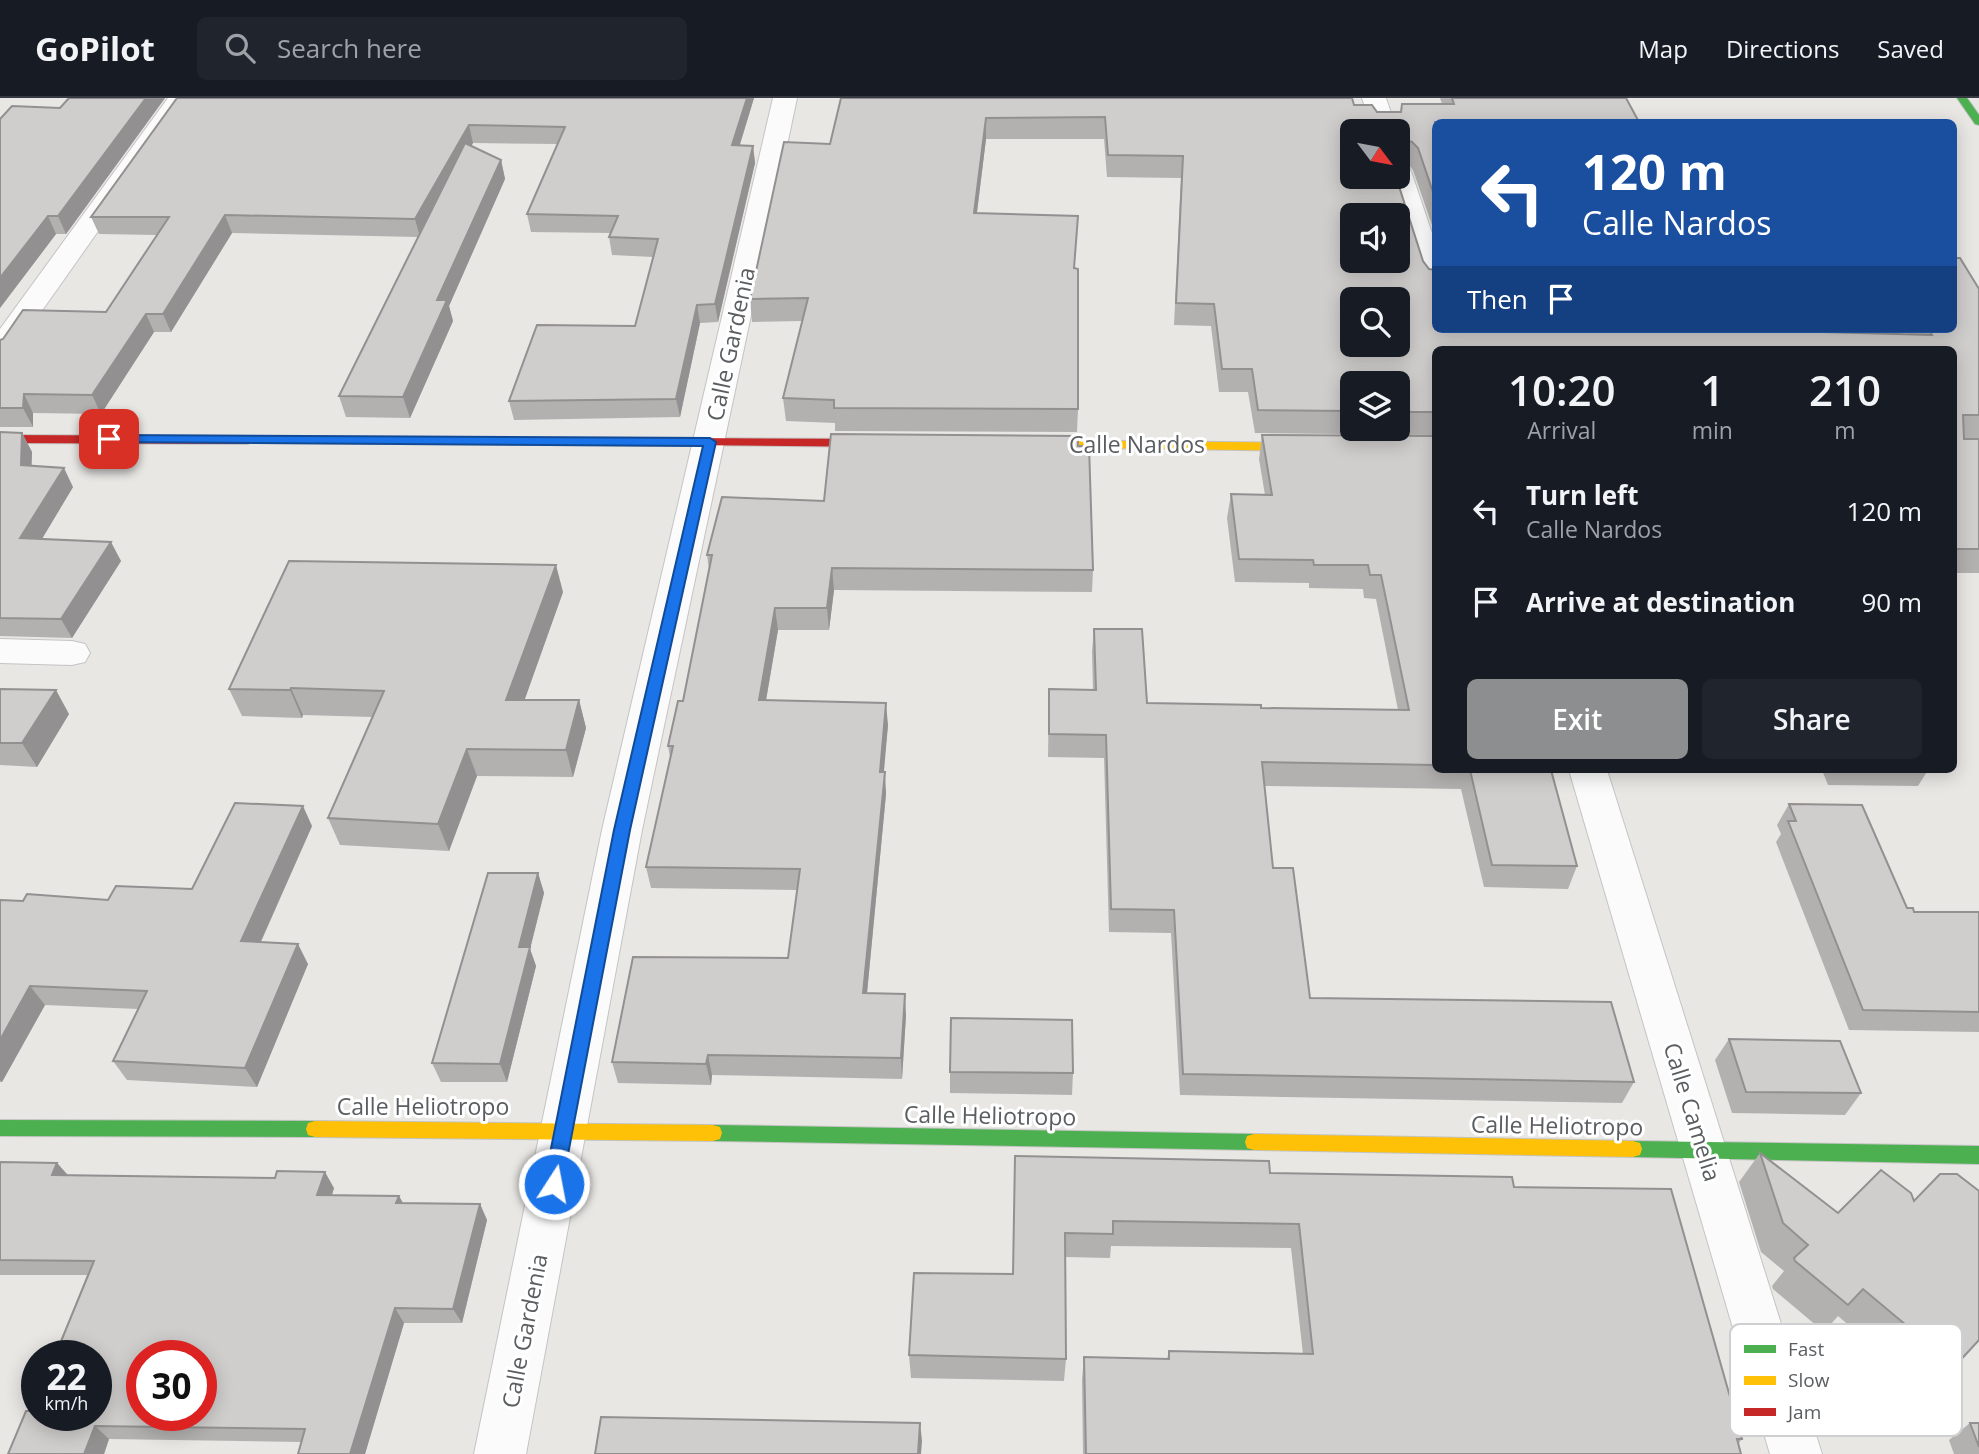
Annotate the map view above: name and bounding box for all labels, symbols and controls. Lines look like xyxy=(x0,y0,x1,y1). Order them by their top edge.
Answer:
search box xyxy=(197,17,687,80)
text: GoPilot xyxy=(35,26,155,71)
icon: search xyxy=(221,29,259,67)
text: Search here xyxy=(277,30,422,66)
text: Map xyxy=(1638,32,1688,65)
text: Directions xyxy=(1726,32,1839,65)
text: Saved xyxy=(1877,32,1944,65)
north arrow xyxy=(1340,119,1410,189)
map controls xyxy=(1340,119,1410,441)
text: 120 m xyxy=(1582,138,1727,204)
icon: left xyxy=(1467,147,1558,238)
text: Calle Nardos xyxy=(1582,201,1771,244)
button: sound xyxy=(1340,203,1410,273)
street label: Calle Gardenia xyxy=(698,264,762,424)
icon: arrive xyxy=(1542,280,1580,318)
text: Then xyxy=(1467,281,1528,317)
button: search xyxy=(1340,287,1410,357)
text: 10:20 xyxy=(1508,361,1616,418)
text: 1 xyxy=(1700,361,1724,418)
text: 210 xyxy=(1809,361,1881,418)
button: layers xyxy=(1340,371,1410,441)
pin xyxy=(79,409,139,469)
text: Arrival xyxy=(1527,414,1596,446)
text: min xyxy=(1692,414,1733,446)
text: m xyxy=(1834,414,1856,446)
icon: arrive xyxy=(90,420,128,458)
street label: Calle Nardos xyxy=(1069,428,1205,460)
text: Turn left xyxy=(1526,477,1638,513)
icon: left xyxy=(1467,492,1505,530)
text: 120 m xyxy=(1847,493,1922,529)
text: Calle Nardos xyxy=(1526,513,1662,545)
icon: arrive xyxy=(1467,583,1505,621)
text: Arrive at destination xyxy=(1526,584,1795,620)
text: 90 m xyxy=(1861,584,1922,620)
button: Exit xyxy=(1467,679,1688,759)
button: Share xyxy=(1702,679,1922,759)
street label: Calle Camelia xyxy=(1657,1038,1729,1185)
street label: Calle Heliotropo xyxy=(337,1090,509,1122)
street label: Calle Heliotropo xyxy=(904,1097,1077,1133)
street label: Calle Heliotropo xyxy=(1471,1107,1644,1143)
position arrow xyxy=(517,1147,591,1221)
street label: Calle Gardenia xyxy=(493,1251,555,1411)
legend xyxy=(1730,1324,1962,1436)
text: Fast xyxy=(1788,1336,1824,1362)
speed limit sign: 30 xyxy=(126,1340,217,1431)
text: 22 xyxy=(46,1353,87,1400)
text: Slow xyxy=(1788,1367,1830,1393)
text: km/h xyxy=(45,1391,88,1415)
text: Jam xyxy=(1786,1399,1821,1425)

